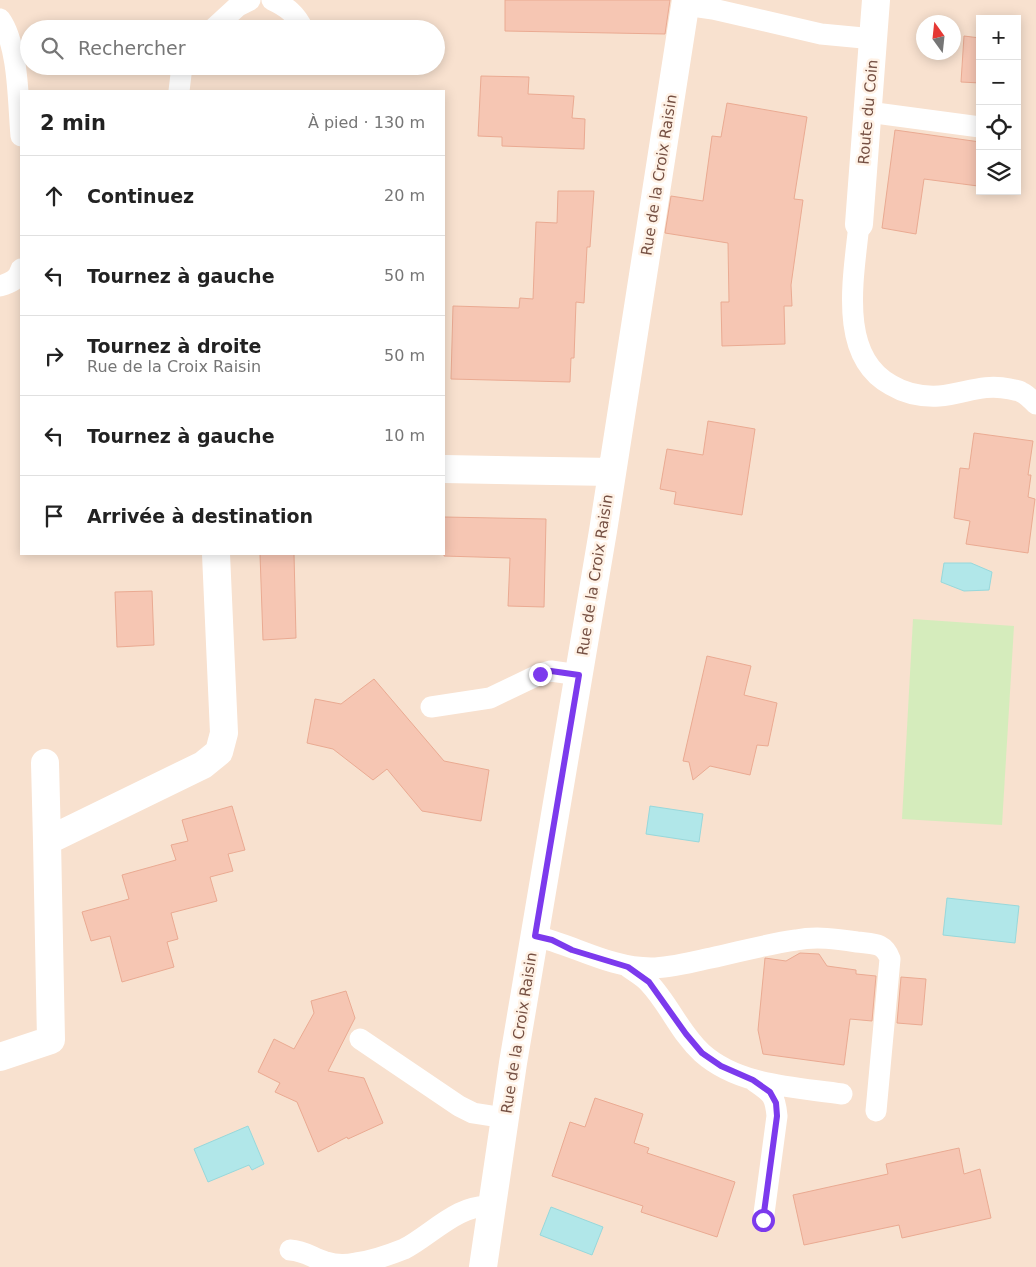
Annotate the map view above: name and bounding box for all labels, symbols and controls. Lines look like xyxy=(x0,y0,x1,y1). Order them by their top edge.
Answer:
north arrow xyxy=(916,15,961,60)
map controls xyxy=(976,15,1021,195)
button: + xyxy=(976,15,1021,60)
search box xyxy=(20,20,445,75)
icon: search xyxy=(38,34,66,62)
text: Rechercher xyxy=(78,37,186,59)
street label: Route du Coin xyxy=(854,59,882,165)
button: − xyxy=(976,60,1021,105)
street label: Rue de la Croix Raisin xyxy=(637,93,681,257)
button: locate xyxy=(976,105,1021,150)
text: 2 min xyxy=(40,111,106,135)
text: À pied · 130 m xyxy=(308,113,425,132)
button: layers xyxy=(976,150,1021,195)
icon: ahead xyxy=(40,182,68,210)
text: Continuez xyxy=(87,185,194,207)
text: 20 m xyxy=(384,186,425,205)
icon: left xyxy=(40,262,68,290)
text: Tournez à gauche xyxy=(87,265,275,287)
text: 50 m xyxy=(384,266,425,285)
text: Tournez à droite xyxy=(87,335,261,357)
icon: right xyxy=(40,342,68,370)
text: 50 m xyxy=(384,346,425,365)
text: Rue de la Croix Raisin xyxy=(87,357,261,376)
icon: left xyxy=(40,422,68,450)
text: Tournez à gauche xyxy=(87,425,275,447)
text: 10 m xyxy=(384,426,425,445)
street label: Rue de la Croix Raisin xyxy=(573,493,617,657)
icon: arrive xyxy=(40,502,68,530)
text: Arrivée à destination xyxy=(87,505,313,527)
route end xyxy=(529,663,552,686)
street label: Rue de la Croix Raisin xyxy=(497,951,541,1115)
route start xyxy=(752,1209,775,1232)

